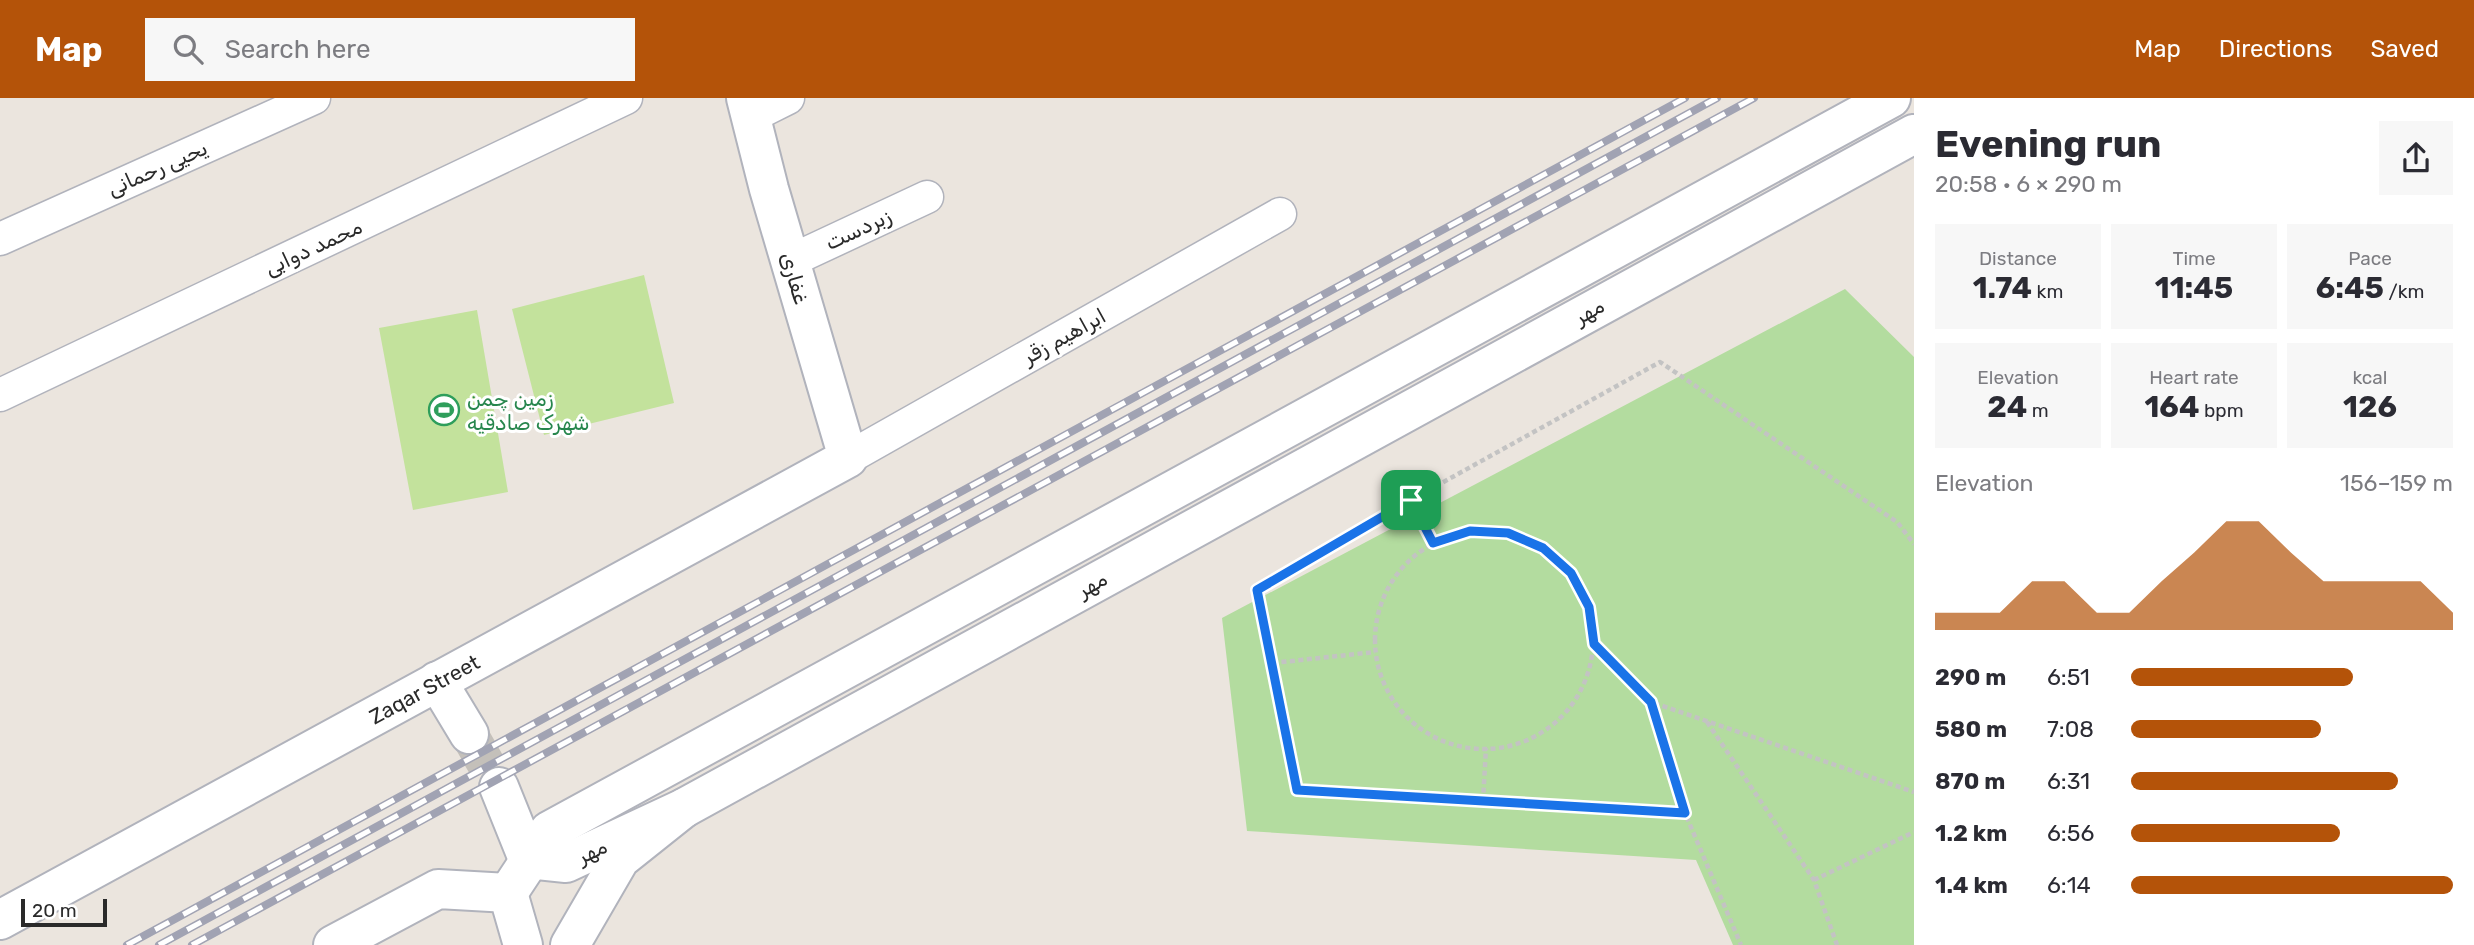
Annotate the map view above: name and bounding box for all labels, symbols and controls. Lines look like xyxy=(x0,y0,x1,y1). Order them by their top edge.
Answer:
search box xyxy=(145,18,635,81)
text: Map xyxy=(35,30,103,69)
icon: search xyxy=(169,30,207,68)
text: Search here xyxy=(225,34,370,65)
text: Map xyxy=(2134,35,2181,63)
text: Directions xyxy=(2219,35,2332,63)
text: Saved xyxy=(2370,35,2439,63)
text: Evening run xyxy=(1935,121,2161,167)
button: share xyxy=(2379,121,2453,195)
street label: یحیی رحمانی xyxy=(103,135,211,201)
text: 20:58 · 6 × 290 m xyxy=(1935,170,2122,198)
street label: زبردست xyxy=(821,203,895,255)
street label: محمد دوابی xyxy=(260,214,366,281)
text: Distance xyxy=(1979,247,2057,270)
text: Time xyxy=(2172,247,2216,270)
text: Pace xyxy=(2348,247,2392,270)
street label: غفاری xyxy=(776,249,814,307)
text: 1.74 xyxy=(1973,270,2032,306)
text: 11:45 xyxy=(2155,270,2233,306)
text: 6:45 xyxy=(2316,270,2384,306)
text: km xyxy=(2032,280,2063,303)
text: /km xyxy=(2384,280,2424,303)
street label: مهر xyxy=(1568,293,1608,330)
street label: ابراهیم زقر xyxy=(1016,303,1111,372)
text: Elevation xyxy=(1977,366,2059,389)
text: Heart rate xyxy=(2149,366,2239,389)
text: kcal xyxy=(2353,366,2387,389)
place label: زمین چمن شهرک صادقیه xyxy=(467,386,590,435)
text: 24 xyxy=(1987,389,2027,425)
text: 164 xyxy=(2144,389,2199,425)
text: 126 xyxy=(2343,389,2397,425)
sports icon: زمین چمن شهرک صادقیه xyxy=(427,393,461,427)
text: m xyxy=(2027,399,2049,422)
text: bpm xyxy=(2199,399,2244,422)
text: Elevation xyxy=(1935,469,2034,497)
text: 156–159 m xyxy=(2340,469,2453,497)
pin xyxy=(1381,470,1441,530)
icon: arrive xyxy=(1392,481,1430,519)
street label: مهر xyxy=(1071,566,1111,603)
street label: Zaqar Street xyxy=(365,649,484,729)
text: 290 m xyxy=(1935,663,2006,691)
text: 6:51 xyxy=(2047,663,2090,691)
text: 580 m xyxy=(1935,715,2007,743)
text: 7:08 xyxy=(2047,715,2094,743)
text: 870 m xyxy=(1935,767,2005,795)
text: 6:31 xyxy=(2047,767,2090,795)
text: 1.2 km xyxy=(1935,819,2007,847)
text: 6:56 xyxy=(2047,819,2094,847)
street label: مهر xyxy=(571,833,611,870)
text: 1.4 km xyxy=(1935,871,2008,899)
text: 6:14 xyxy=(2047,871,2091,899)
scale bar xyxy=(21,896,107,928)
text: 20 m xyxy=(32,899,77,922)

